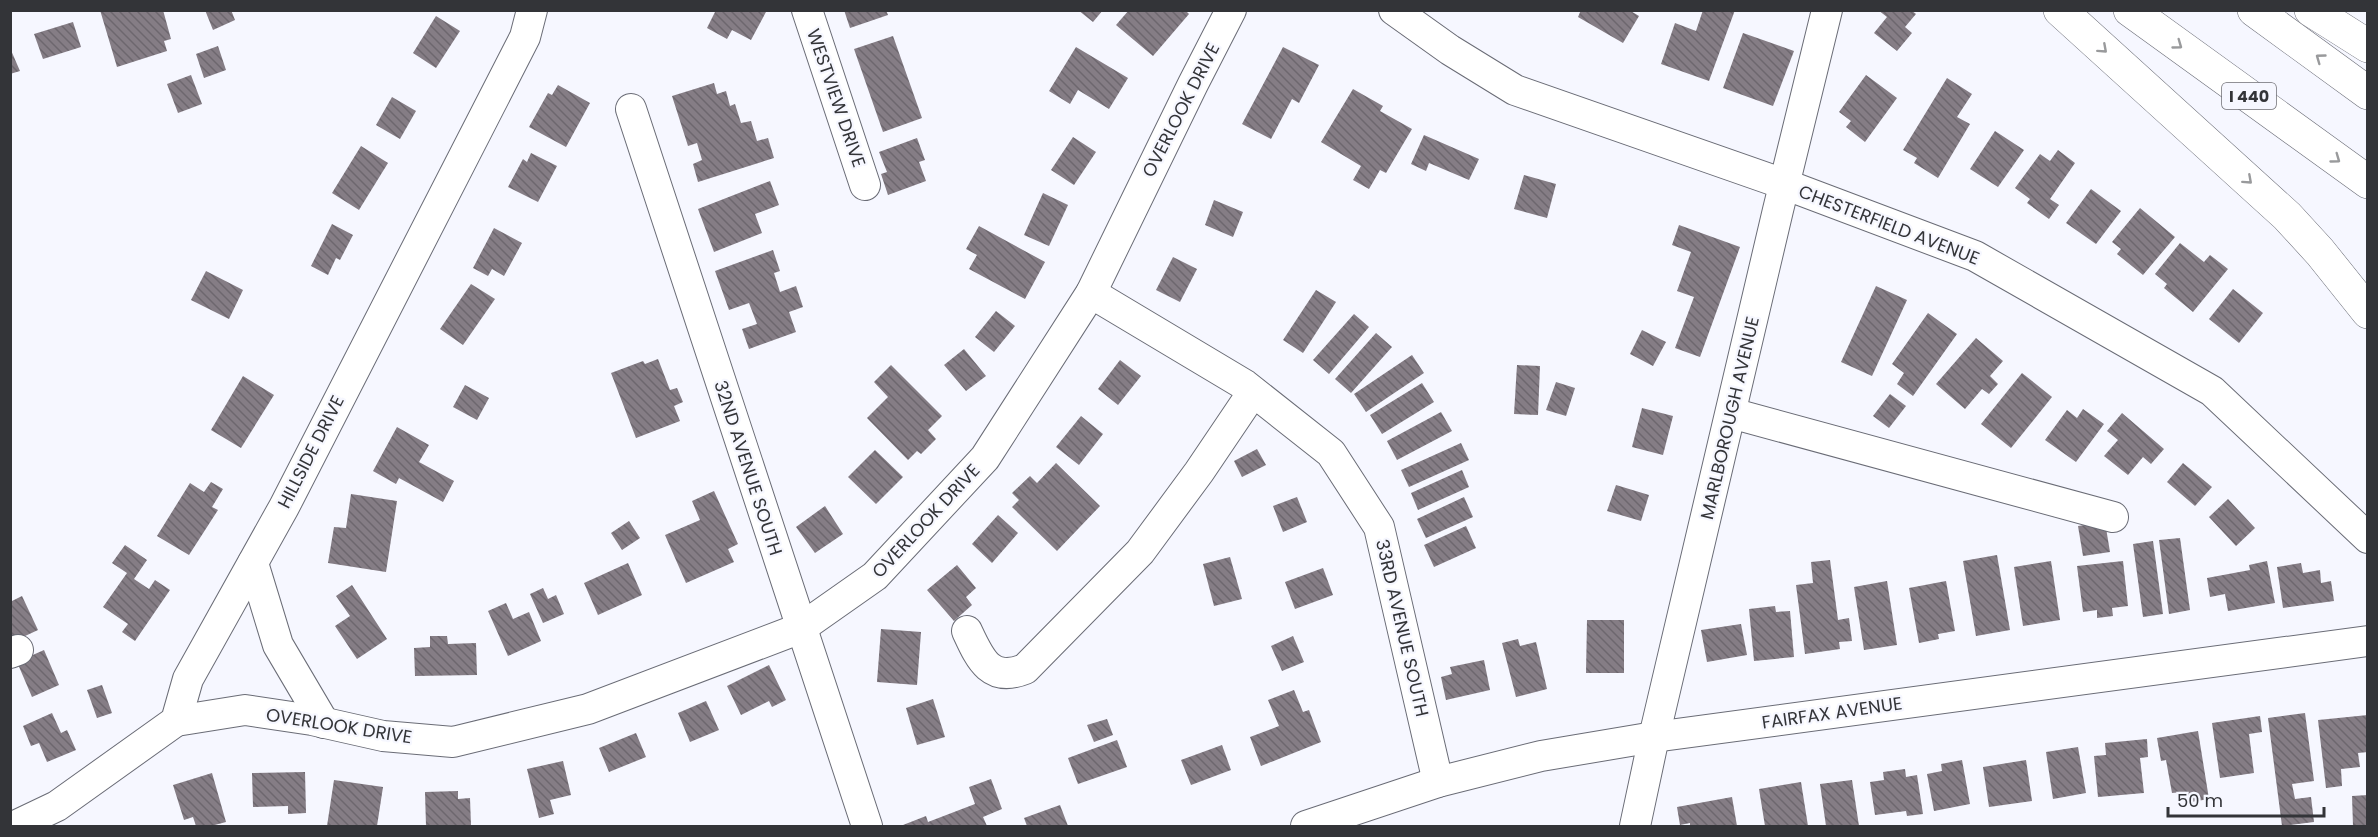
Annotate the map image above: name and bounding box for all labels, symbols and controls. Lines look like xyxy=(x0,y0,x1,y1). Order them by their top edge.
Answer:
street label: WESTVIEW DRIVE xyxy=(801,25,872,170)
street label: OVERLOOK DRIVE xyxy=(1136,38,1225,181)
one-way arrow xyxy=(2171,38,2182,49)
one-way arrow xyxy=(2097,42,2107,53)
one-way arrow xyxy=(2316,54,2327,65)
road number: I 440 xyxy=(2222,83,2276,109)
one-way arrow xyxy=(2329,152,2340,163)
one-way arrow xyxy=(2241,173,2252,184)
street label: CHESTERFIELD AVENUE xyxy=(1795,179,1983,271)
street label: MARLBOROUGH AVENUE xyxy=(1694,314,1765,522)
street label: 32ND AVENUE SOUTH xyxy=(708,377,789,559)
street label: HILLSIDE DRIVE xyxy=(271,391,350,513)
street label: OVERLOOK DRIVE xyxy=(866,458,985,583)
street label: 33RD AVENUE SOUTH xyxy=(1370,537,1435,719)
street label: FAIRFAX AVENUE xyxy=(1760,690,1904,735)
street label: OVERLOOK DRIVE xyxy=(264,702,414,749)
scale bar xyxy=(2168,780,2324,818)
text: 50 m xyxy=(2177,788,2223,813)

